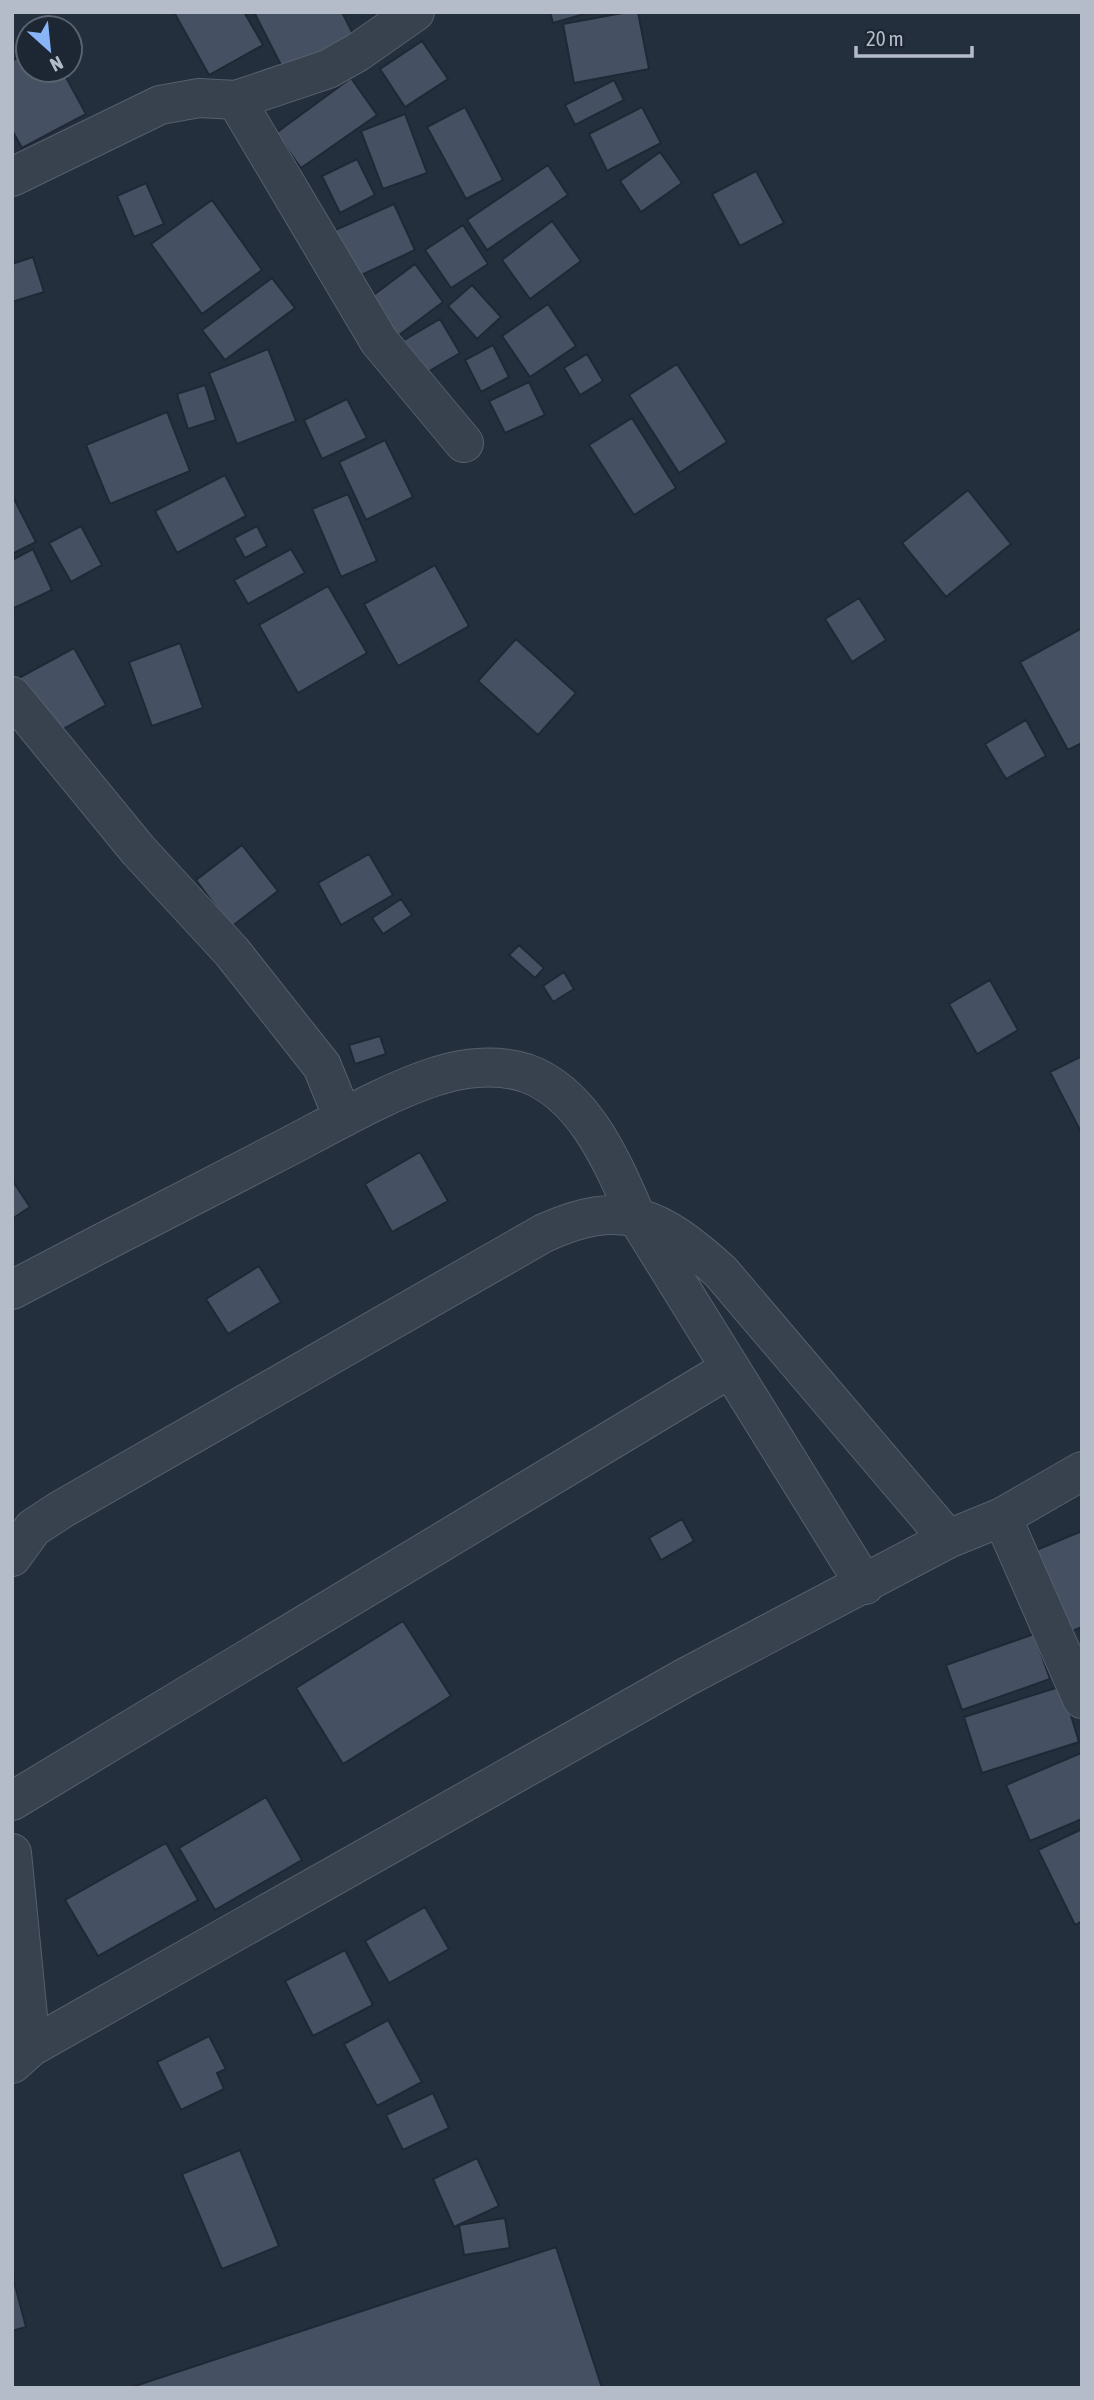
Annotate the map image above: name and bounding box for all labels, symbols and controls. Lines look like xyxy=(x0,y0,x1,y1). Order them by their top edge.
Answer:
north arrow xyxy=(14,14,84,84)
scale bar xyxy=(856,14,972,58)
text: 20 m xyxy=(866,26,904,50)
text: N xyxy=(47,52,67,76)

